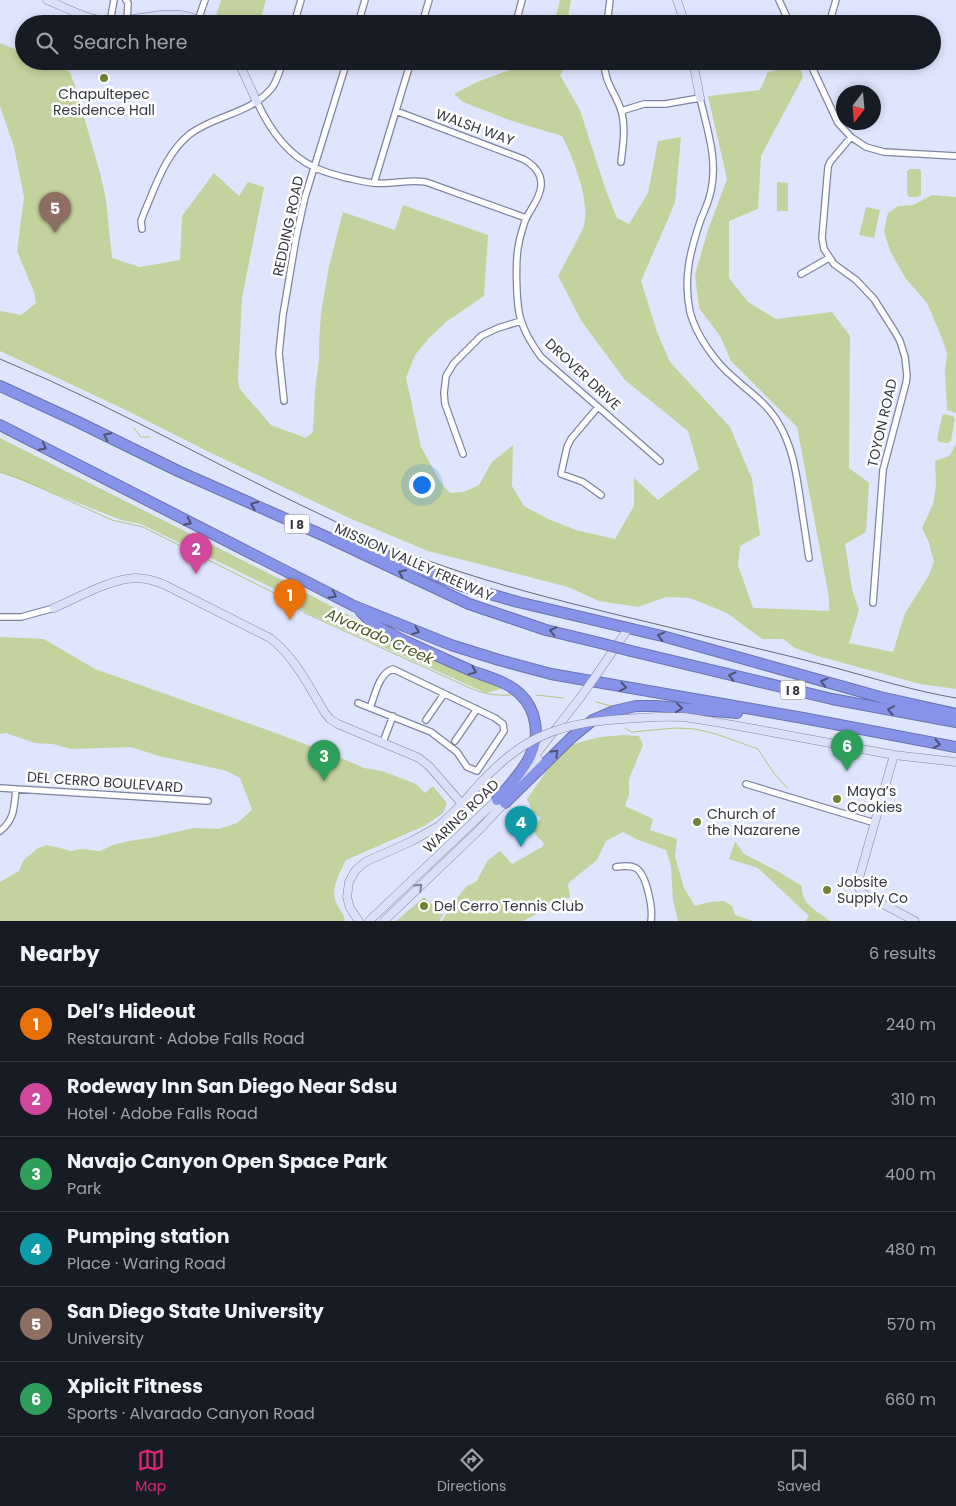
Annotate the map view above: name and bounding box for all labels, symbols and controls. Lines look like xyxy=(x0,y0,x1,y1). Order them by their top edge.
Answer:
search box xyxy=(15,15,941,70)
icon: search xyxy=(33,29,61,57)
text: Search here xyxy=(73,29,187,56)
marker: Chapultepec Residence Hall xyxy=(98,72,110,84)
place label: Chapultepec Residence Hall xyxy=(53,84,155,120)
north arrow xyxy=(836,85,881,130)
street label: WALSH WAY xyxy=(433,104,517,150)
street label: REDDING ROAD xyxy=(268,174,308,278)
pin: 5 xyxy=(39,192,71,233)
street label: DROVER DRIVE xyxy=(541,334,625,414)
street label: TOYON ROAD xyxy=(862,377,902,469)
one-way arrow xyxy=(103,432,112,442)
one-way arrow xyxy=(38,441,47,451)
your location xyxy=(409,472,435,498)
one-way arrow xyxy=(250,500,259,511)
road number: I 8 xyxy=(284,514,310,534)
one-way arrow xyxy=(183,516,192,526)
street label: MISSION VALLEY FREEWAY xyxy=(332,518,496,606)
pin: 2 xyxy=(180,533,212,574)
one-way arrow xyxy=(398,568,407,579)
pin: 1 xyxy=(274,579,306,620)
one-way arrow xyxy=(328,589,337,599)
water label: Alvarado Creek xyxy=(322,602,438,670)
one-way arrow xyxy=(411,625,419,635)
one-way arrow xyxy=(549,627,557,637)
one-way arrow xyxy=(658,632,666,642)
one-way arrow xyxy=(468,665,477,675)
one-way arrow xyxy=(727,671,736,682)
one-way arrow xyxy=(819,677,828,688)
road number: I 8 xyxy=(780,680,806,700)
one-way arrow xyxy=(618,681,627,691)
one-way arrow xyxy=(675,702,683,713)
one-way arrow xyxy=(886,705,895,716)
pin: 6 xyxy=(831,730,863,771)
one-way arrow xyxy=(932,738,941,748)
pin: 3 xyxy=(308,740,340,781)
one-way arrow xyxy=(550,750,559,759)
street label: DEL CERRO BOULEVARD xyxy=(26,767,184,797)
street label: WARING ROAD xyxy=(419,775,503,857)
place label: Maya’s Cookies xyxy=(847,781,902,817)
marker: Maya’s Cookies xyxy=(831,793,843,805)
place label: Church of the Nazarene xyxy=(707,804,800,840)
pin: 4 xyxy=(505,806,537,847)
marker: Church of the Nazarene xyxy=(691,816,703,828)
place label: Jobsite Supply Co xyxy=(837,872,908,908)
one-way arrow xyxy=(413,884,422,893)
marker: Jobsite Supply Co xyxy=(821,884,833,896)
place label: Del Cerro Tennis Club xyxy=(434,896,584,916)
marker: Del Cerro Tennis Club xyxy=(418,900,430,912)
text: Nearby xyxy=(20,939,100,968)
text: 6 results xyxy=(869,942,936,965)
text: Del’s Hideout xyxy=(67,998,195,1025)
text: 1 xyxy=(33,1013,39,1036)
text: 240 m xyxy=(886,1013,936,1036)
text: Restaurant · Adobe Falls Road xyxy=(67,1027,305,1050)
text: Rodeway Inn San Diego Near Sdsu xyxy=(67,1073,397,1100)
text: 2 xyxy=(31,1088,41,1111)
text: 310 m xyxy=(891,1088,936,1111)
text: Hotel · Adobe Falls Road xyxy=(67,1102,258,1125)
text: Navajo Canyon Open Space Park xyxy=(67,1148,388,1175)
text: 3 xyxy=(31,1163,41,1186)
text: 400 m xyxy=(885,1163,936,1186)
text: Park xyxy=(67,1177,101,1200)
text: Pumping station xyxy=(67,1223,229,1250)
text: 4 xyxy=(31,1238,41,1261)
text: 480 m xyxy=(885,1238,936,1261)
text: Place · Waring Road xyxy=(67,1252,226,1275)
text: San Diego State University xyxy=(67,1298,324,1325)
text: 5 xyxy=(31,1313,41,1336)
text: 570 m xyxy=(886,1313,936,1336)
text: University xyxy=(67,1327,144,1350)
text: Xplicit Fitness xyxy=(67,1373,203,1400)
text: 6 xyxy=(31,1388,41,1411)
text: 660 m xyxy=(885,1388,936,1411)
text: Sports · Alvarado Canyon Road xyxy=(67,1402,315,1425)
tab: Map xyxy=(135,1446,166,1497)
tab: Directions xyxy=(437,1446,506,1497)
tab: Saved xyxy=(777,1446,821,1497)

